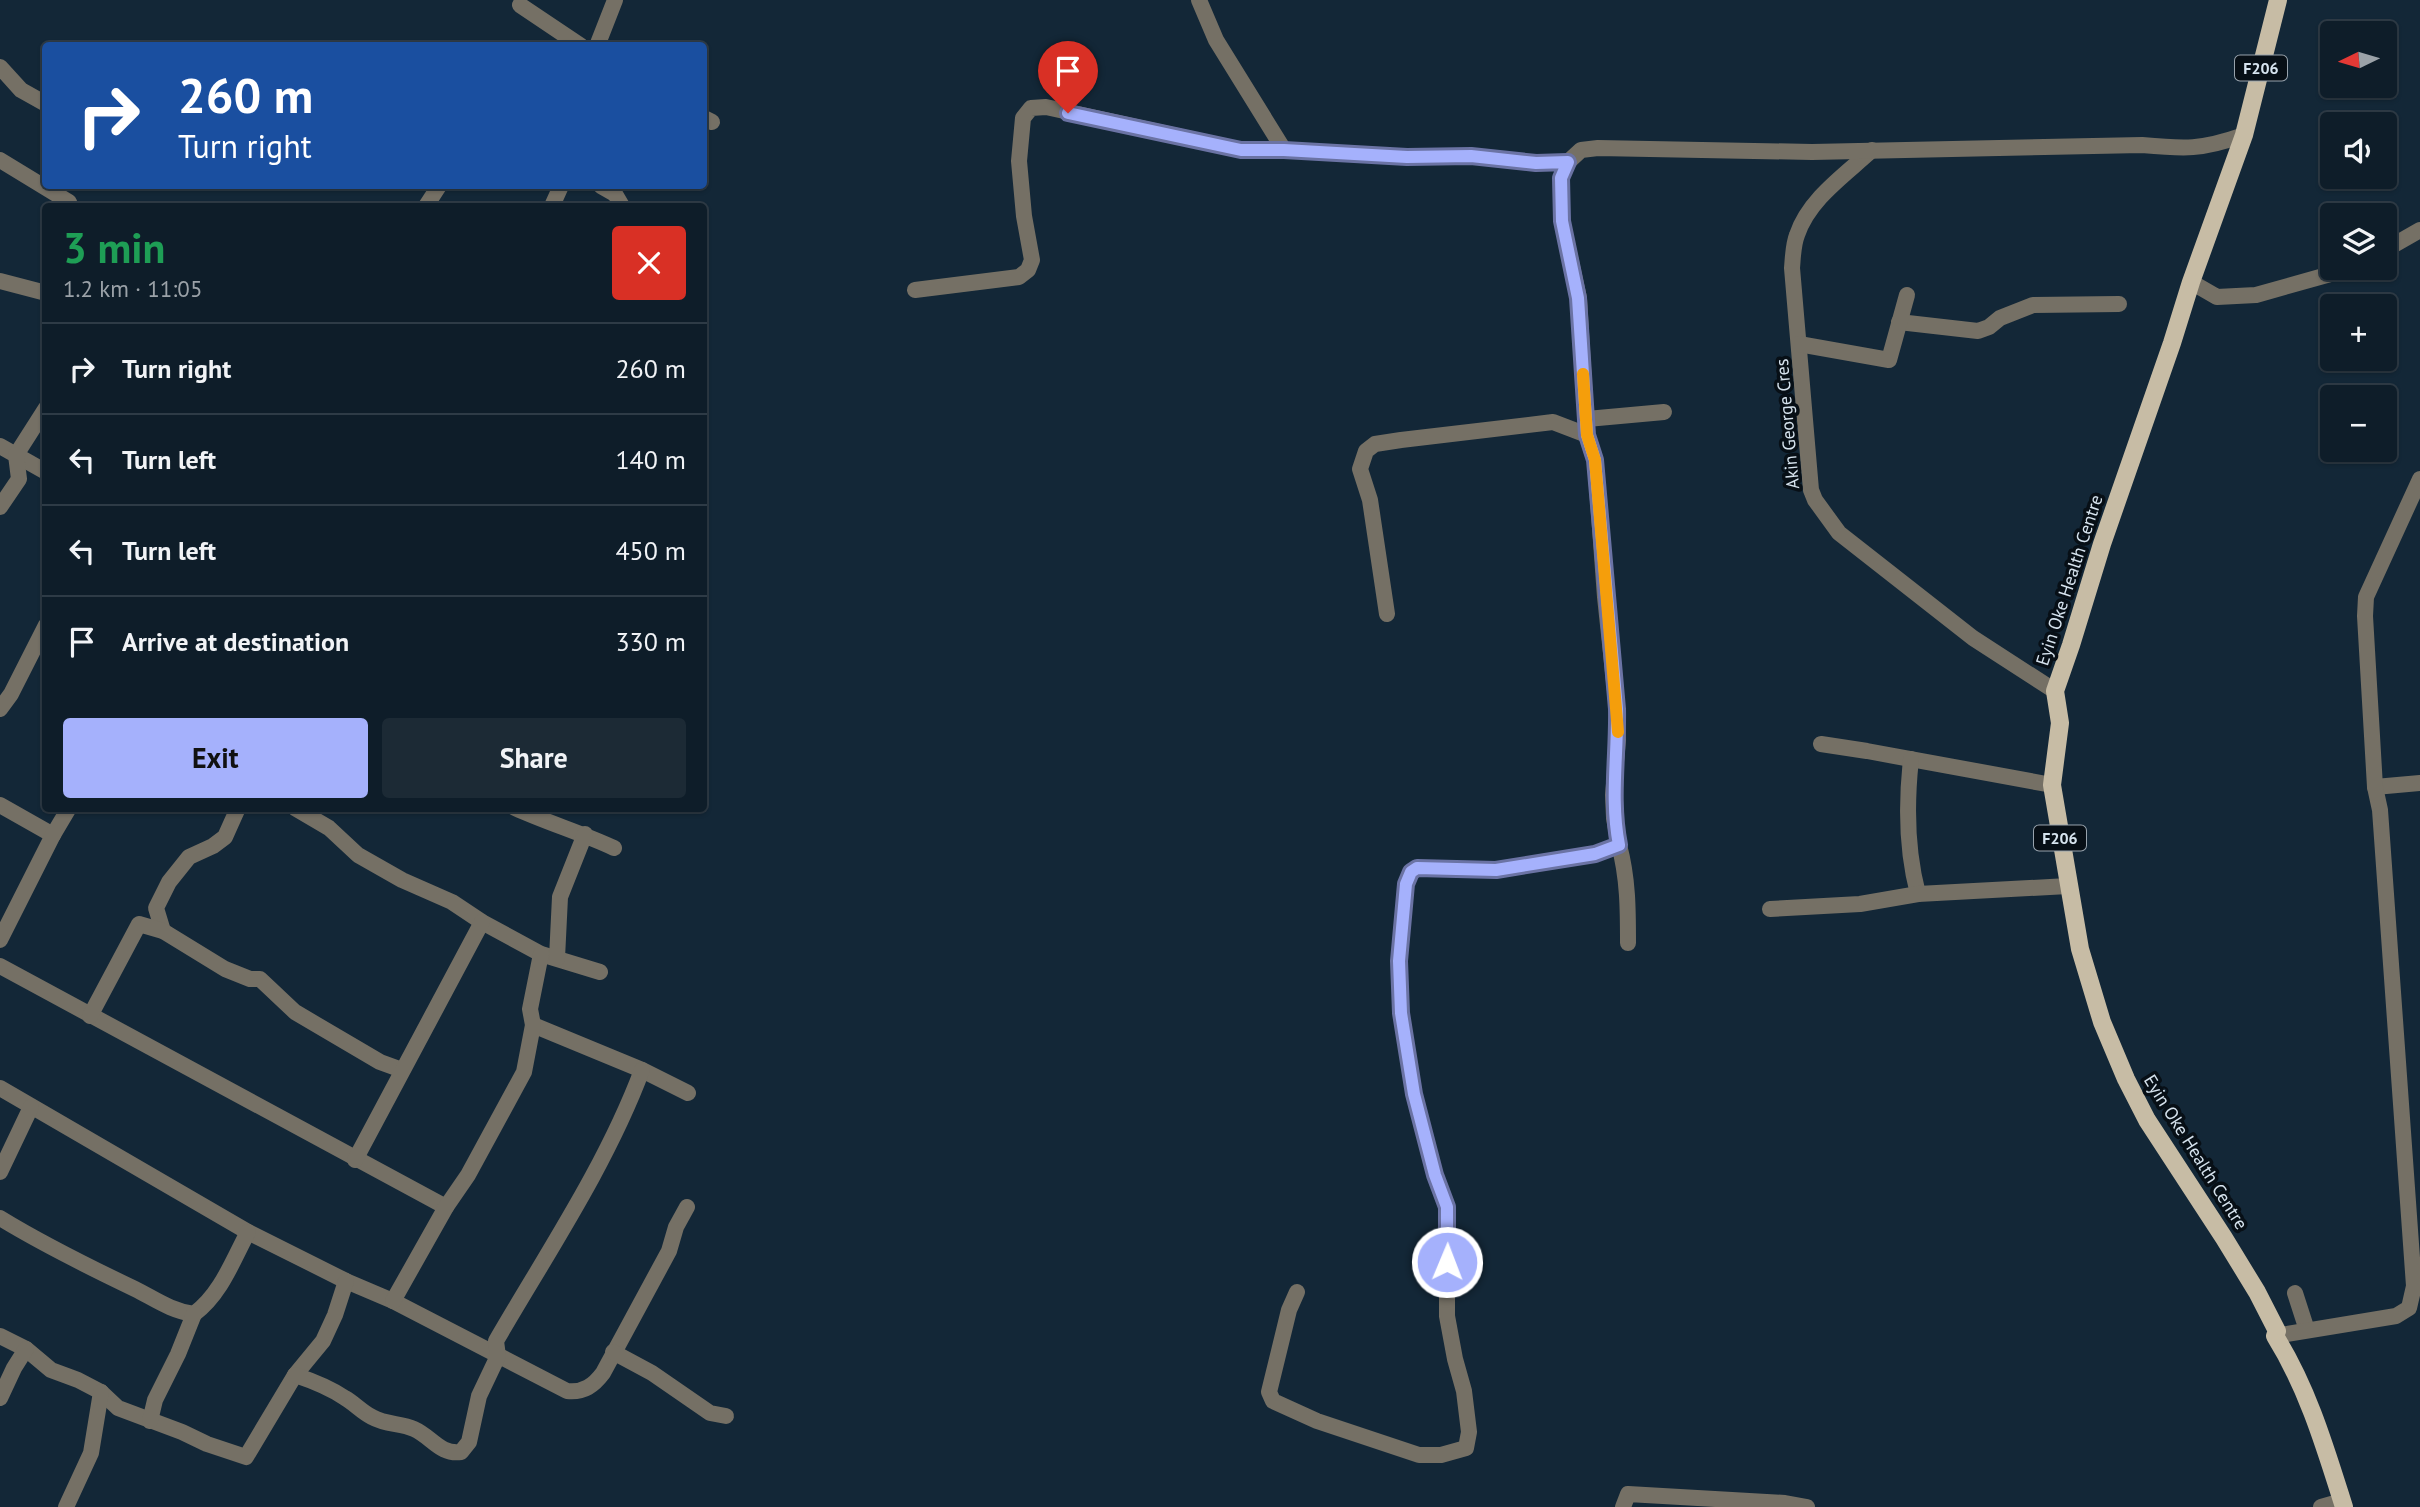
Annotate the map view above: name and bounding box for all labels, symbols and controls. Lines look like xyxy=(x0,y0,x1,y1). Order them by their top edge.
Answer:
north arrow xyxy=(2320,21,2398,98)
map controls xyxy=(2320,21,2397,462)
pin xyxy=(1038,41,1098,113)
icon: arrive xyxy=(1049,52,1087,90)
road number: F206 xyxy=(2235,55,2287,80)
text: 260 m xyxy=(178,63,313,127)
icon: right xyxy=(63,70,154,161)
button: sound xyxy=(2320,112,2397,189)
text: Turn right xyxy=(178,125,312,167)
button: layers xyxy=(2320,203,2397,280)
text: 3 min xyxy=(63,220,165,275)
button: close xyxy=(612,226,686,300)
text: 1.2 km · 11:05 xyxy=(63,274,202,303)
button: + xyxy=(2320,294,2397,371)
icon: right xyxy=(63,350,101,388)
text: Turn right xyxy=(122,352,231,385)
text: 260 m xyxy=(615,352,686,385)
street label: Akin George Cres xyxy=(1770,358,1804,490)
button: − xyxy=(2320,385,2397,462)
icon: left xyxy=(63,441,101,479)
text: Turn left xyxy=(122,443,216,476)
text: 140 m xyxy=(615,443,686,476)
street label: Eyin Oke Health Centre xyxy=(2031,492,2107,668)
icon: left xyxy=(63,532,101,570)
text: Turn left xyxy=(122,534,216,567)
text: 450 m xyxy=(615,534,686,567)
icon: arrive xyxy=(63,623,101,661)
text: Arrive at destination xyxy=(122,625,349,658)
text: 330 m xyxy=(615,625,686,658)
button: Exit xyxy=(63,718,368,798)
button: Share xyxy=(382,718,686,798)
road number: F206 xyxy=(2034,825,2086,850)
street label: Eyin Oke Health Centre xyxy=(2139,1070,2253,1234)
position arrow xyxy=(1410,1225,1484,1299)

